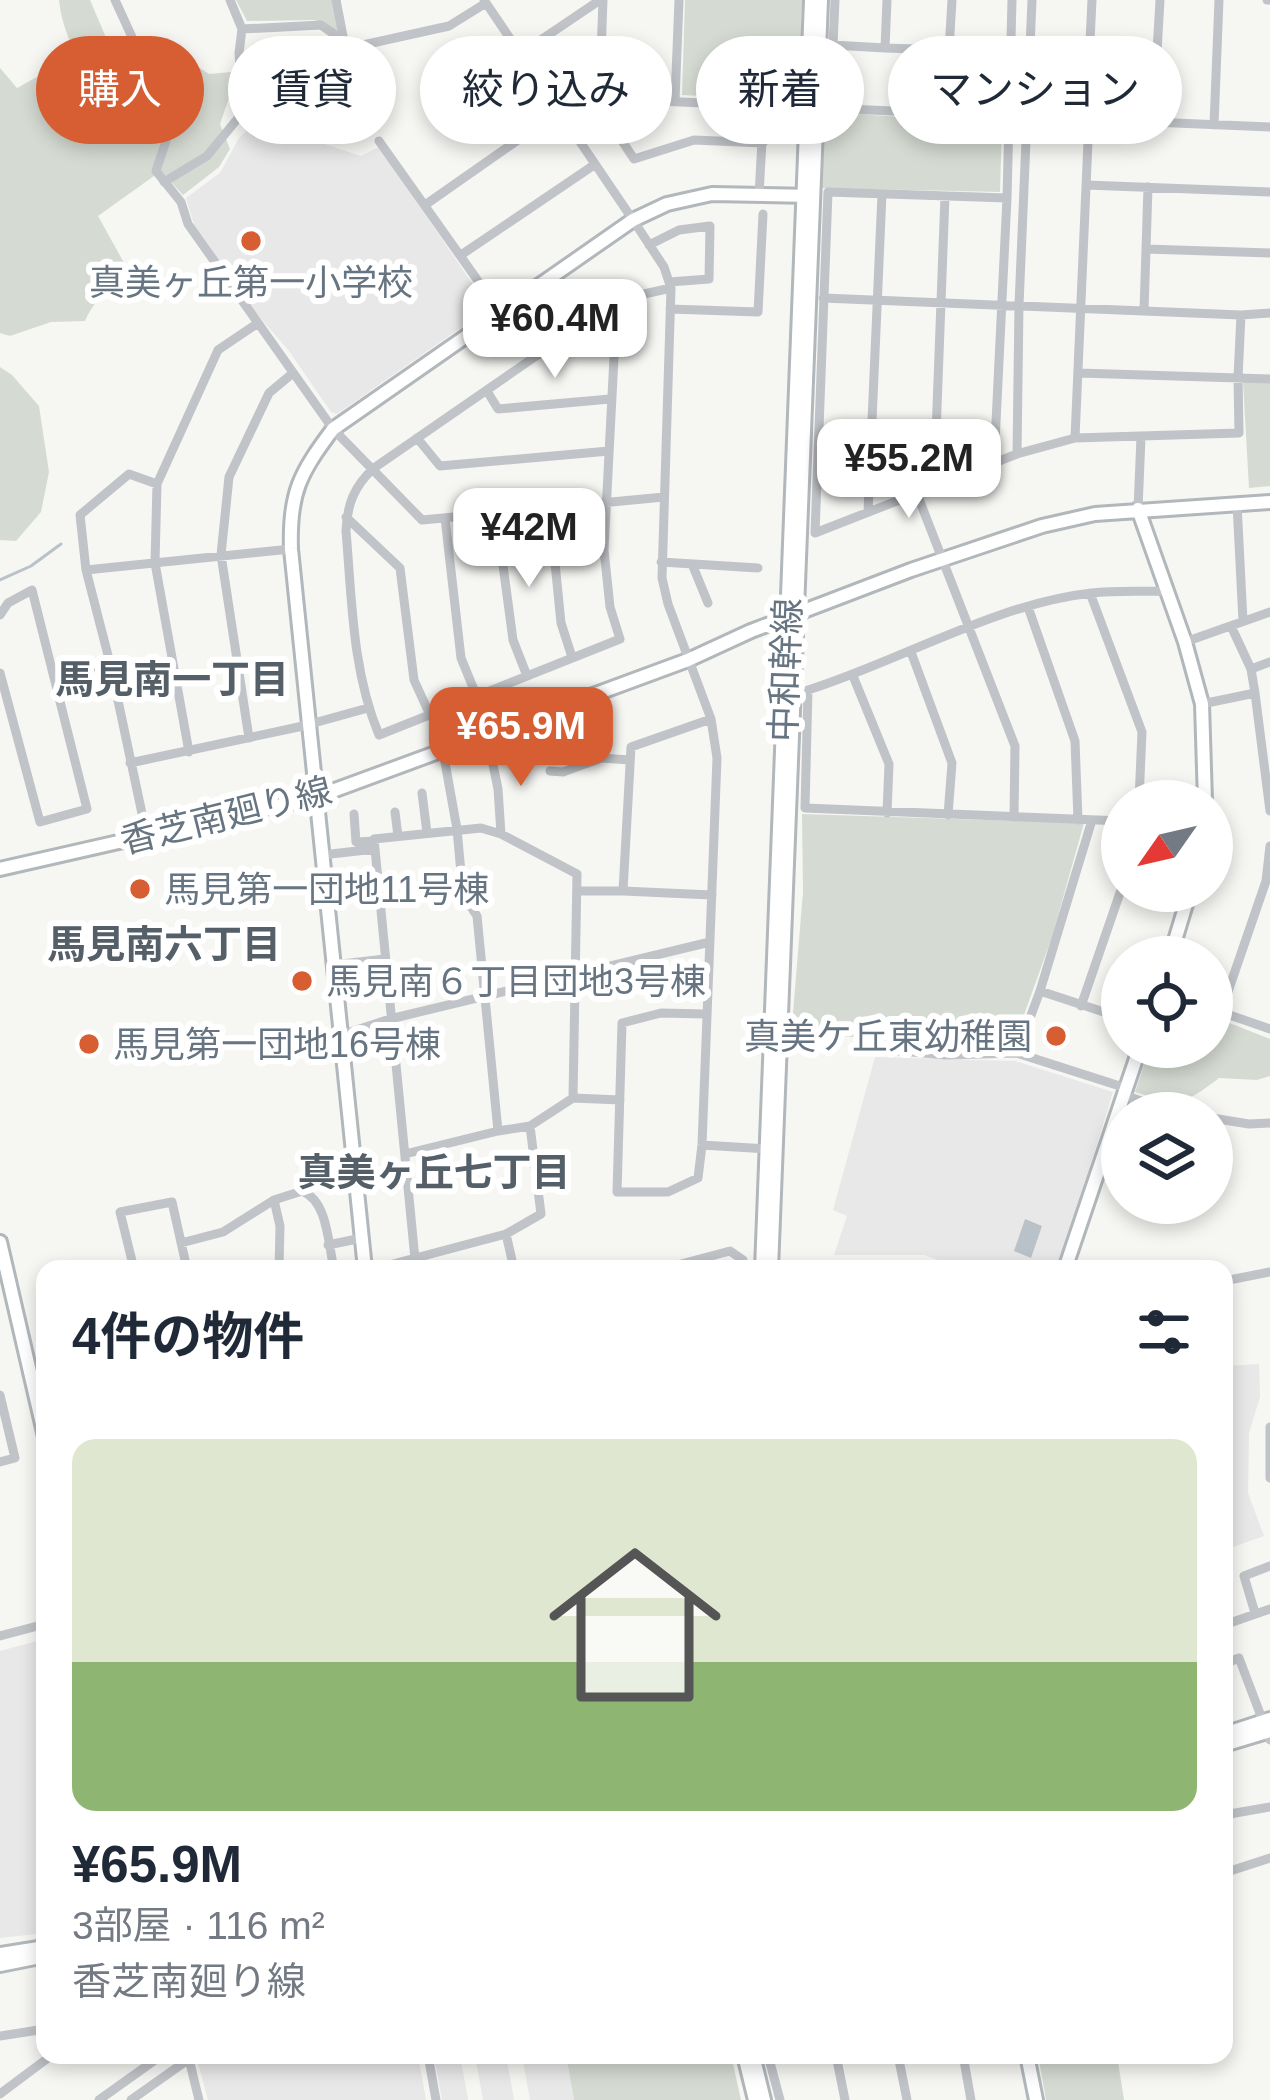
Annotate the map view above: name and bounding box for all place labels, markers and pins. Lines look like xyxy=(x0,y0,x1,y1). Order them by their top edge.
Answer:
marker: 真美ヶ丘第一小学校 xyxy=(238,228,264,254)
place label: 真美ヶ丘第一小学校 xyxy=(89,262,413,303)
pin: ¥60.4M xyxy=(457,279,653,381)
pin: ¥55.2M xyxy=(811,419,1007,521)
pin: ¥42M xyxy=(458,488,600,590)
pin: ¥65.9M xyxy=(423,687,619,789)
place label: 馬見第一団地11号棟 xyxy=(164,869,489,910)
marker: 馬見第一団地11号棟 xyxy=(127,876,153,902)
place label: 馬見南６丁目団地3号棟 xyxy=(326,961,706,1002)
marker: 馬見南６丁目団地3号棟 xyxy=(289,968,315,994)
place label: 真美ケ丘東幼稚園 xyxy=(744,1016,1032,1057)
marker: 真美ケ丘東幼稚園 xyxy=(1043,1023,1069,1049)
place label: 馬見第一団地16号棟 xyxy=(113,1024,441,1065)
marker: 馬見第一団地16号棟 xyxy=(76,1031,102,1057)

